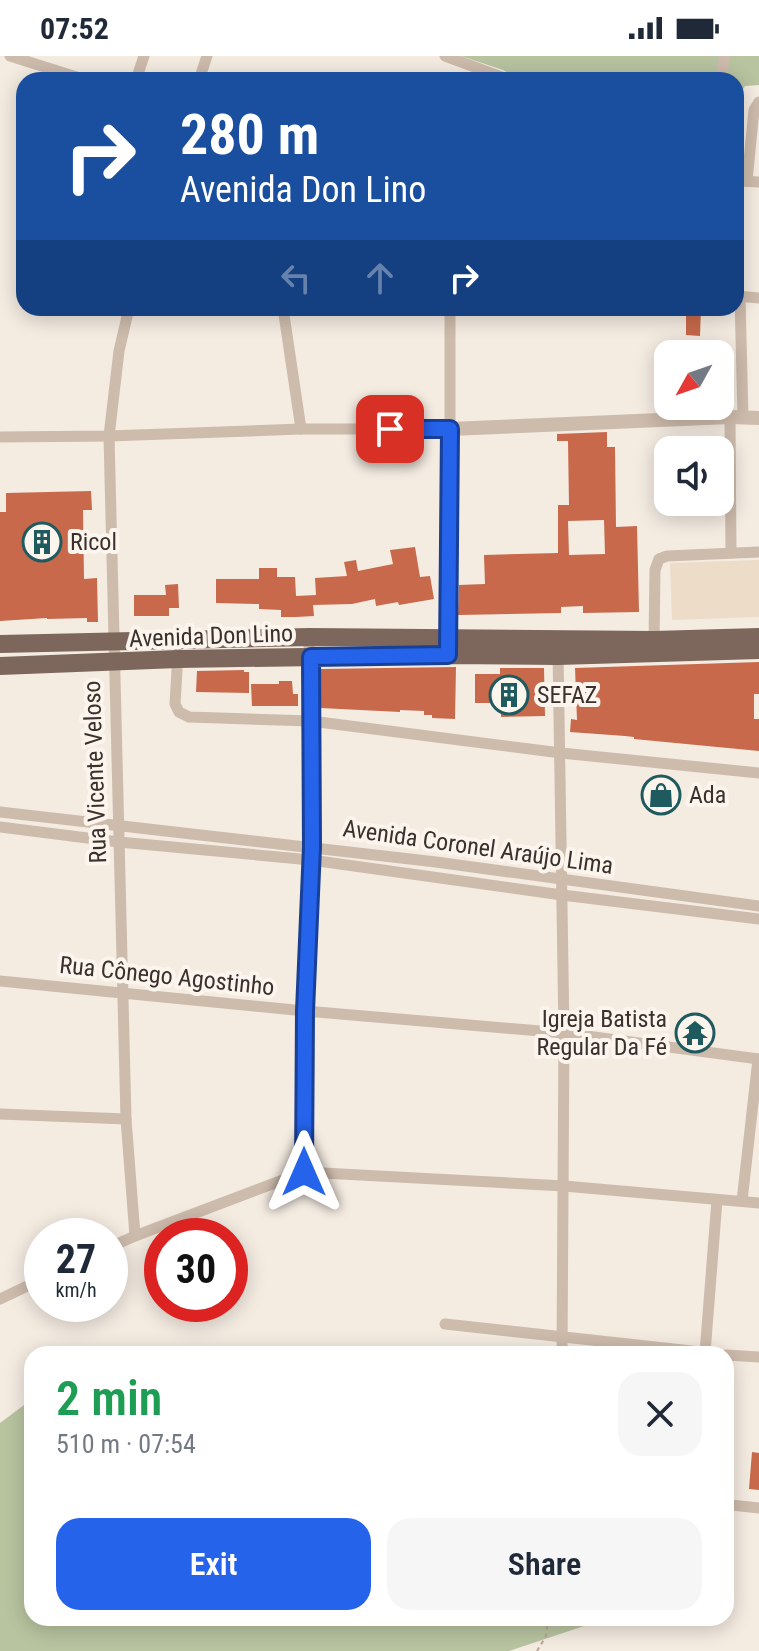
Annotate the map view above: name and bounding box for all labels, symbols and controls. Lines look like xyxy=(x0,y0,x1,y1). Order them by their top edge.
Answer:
text: 07:52 xyxy=(40,11,109,46)
text: 280 m xyxy=(180,102,319,168)
icon: right xyxy=(48,104,152,208)
text: Avenida Don Lino xyxy=(180,169,426,211)
icon: left xyxy=(274,256,318,300)
icon: ahead xyxy=(358,256,402,300)
icon: right xyxy=(442,256,486,300)
north arrow xyxy=(654,340,734,420)
map controls xyxy=(654,340,734,516)
pin xyxy=(356,395,424,463)
icon: arrive xyxy=(368,407,412,451)
button: sound xyxy=(654,436,734,516)
building icon: Ricol xyxy=(21,521,63,563)
place label: Ricol xyxy=(70,528,117,556)
street label: Avenida Don Lino xyxy=(128,619,294,653)
building icon: SEFAZ xyxy=(488,674,530,716)
street label: Rua Vicente Veloso xyxy=(78,680,112,864)
place label: SEFAZ xyxy=(537,681,597,709)
shop icon: Ada xyxy=(640,774,682,816)
place label: Ada xyxy=(689,781,726,809)
street label: Avenida Coronel Araújo Lima xyxy=(341,814,615,880)
street label: Rua Cônego Agostinho xyxy=(58,951,276,1001)
place label: Igreja Batista Regular Da Fé xyxy=(537,1005,667,1061)
temple icon: Igreja Batista Regular Da Fé xyxy=(674,1012,716,1054)
position arrow xyxy=(262,1130,346,1214)
speed limit sign: 30 xyxy=(144,1218,248,1322)
text: 27 xyxy=(56,1236,96,1283)
text: km/h xyxy=(55,1278,97,1302)
text: 2 min xyxy=(56,1370,162,1427)
button: close xyxy=(618,1372,702,1456)
text: 510 m · 07:54 xyxy=(56,1429,196,1459)
button: Exit xyxy=(56,1518,371,1610)
button: Share xyxy=(387,1518,702,1610)

